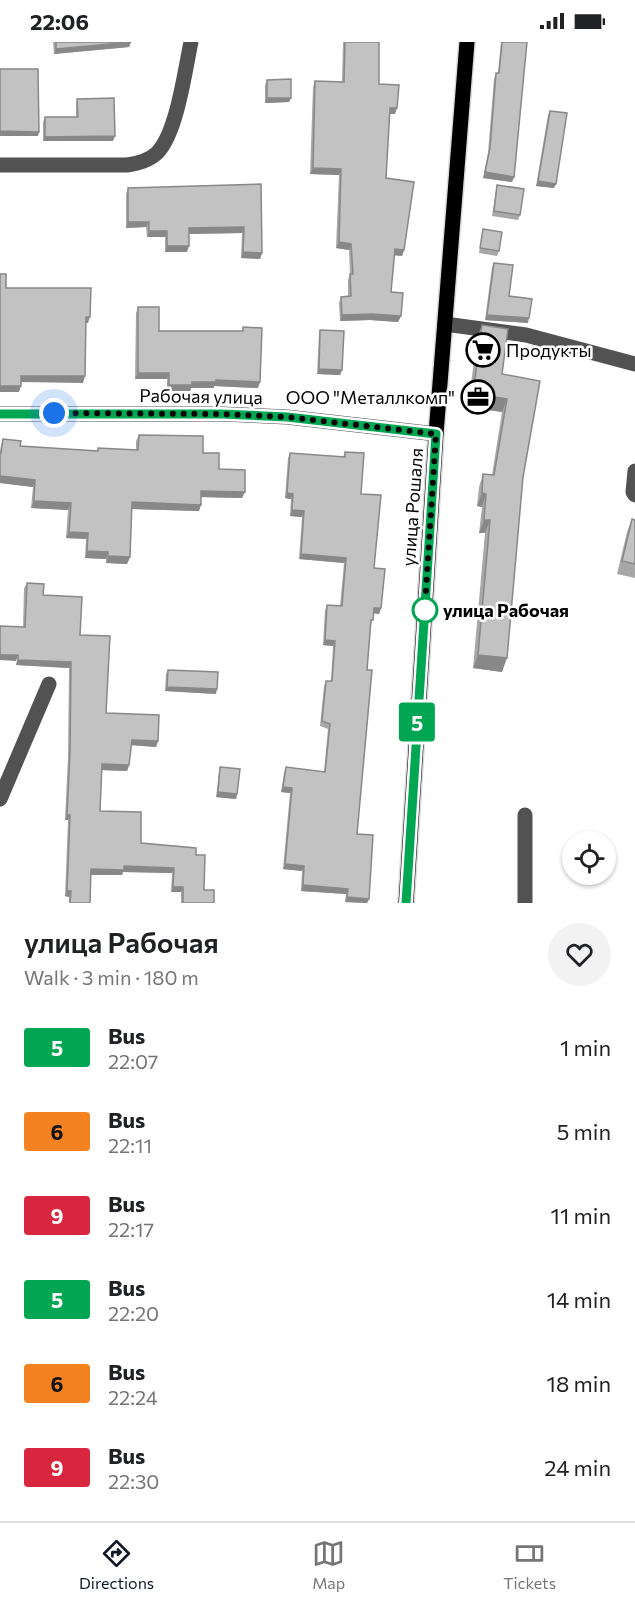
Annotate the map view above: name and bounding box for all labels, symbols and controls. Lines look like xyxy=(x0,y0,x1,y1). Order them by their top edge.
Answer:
text: 22:06 xyxy=(30,8,89,35)
supermarket icon: Продукты xyxy=(465,332,501,368)
place label: Продукты xyxy=(506,339,591,361)
office icon: ООО "Металлкомп" xyxy=(460,379,496,415)
street label: Рабочая улица xyxy=(139,384,263,408)
place label: ООО "Металлкомп" xyxy=(286,386,455,408)
your location xyxy=(39,398,69,428)
street label: улица Рошаля xyxy=(397,447,427,567)
marker: улица Рабочая xyxy=(412,597,438,623)
place label: улица Рабочая xyxy=(443,599,569,621)
line badge: 5 xyxy=(398,702,436,742)
text: 5 xyxy=(411,710,423,735)
map controls xyxy=(562,831,616,885)
button: locate xyxy=(562,831,616,885)
button: heart xyxy=(548,923,611,986)
text: улица Рабочая xyxy=(24,925,219,959)
text: Walk · 3 min · 180 m xyxy=(24,965,199,989)
text: Bus xyxy=(108,1022,145,1049)
text: 1 min xyxy=(560,1034,611,1061)
text: 5 xyxy=(51,1035,63,1060)
text: 22:07 xyxy=(108,1049,158,1073)
text: Bus xyxy=(108,1106,145,1133)
text: 5 min xyxy=(557,1118,611,1145)
text: 6 xyxy=(51,1119,63,1144)
text: 22:11 xyxy=(108,1133,152,1157)
text: Bus xyxy=(108,1190,145,1217)
text: 11 min xyxy=(551,1202,611,1229)
text: 9 xyxy=(51,1203,63,1228)
text: 22:17 xyxy=(108,1217,154,1241)
text: Bus xyxy=(108,1274,145,1301)
text: 14 min xyxy=(547,1286,611,1313)
text: 5 xyxy=(51,1287,63,1312)
text: 22:20 xyxy=(108,1301,159,1325)
text: Bus xyxy=(108,1358,145,1385)
text: 18 min xyxy=(547,1370,611,1397)
text: 6 xyxy=(51,1371,63,1396)
text: 22:24 xyxy=(108,1385,158,1409)
text: Bus xyxy=(108,1442,145,1469)
text: 24 min xyxy=(544,1454,611,1481)
text: 9 xyxy=(51,1455,63,1480)
text: 22:30 xyxy=(108,1469,159,1493)
tab: Directions xyxy=(79,1537,154,1592)
tab: Map xyxy=(312,1537,345,1592)
tab: Tickets xyxy=(503,1537,556,1592)

